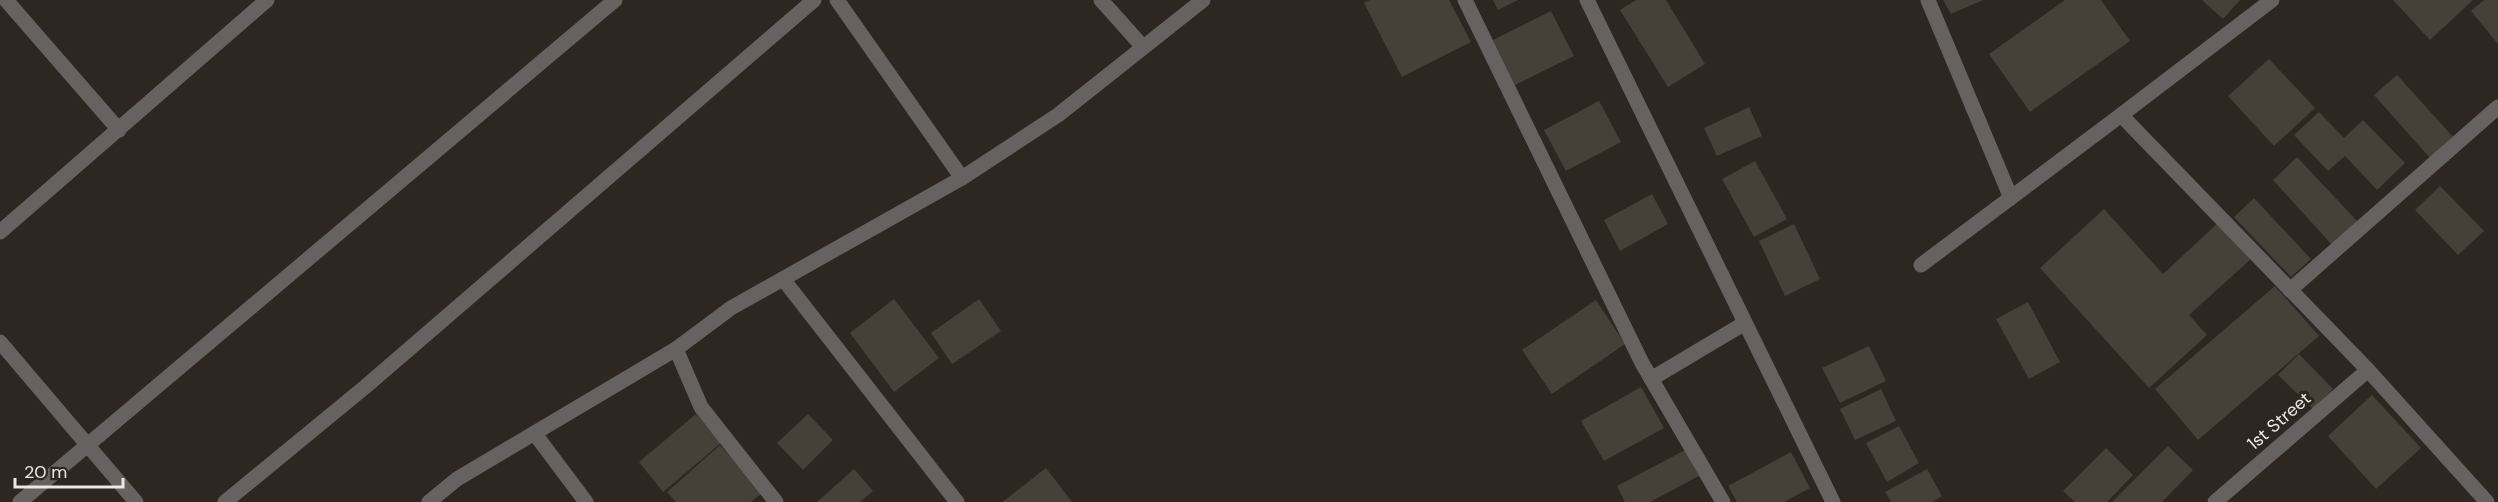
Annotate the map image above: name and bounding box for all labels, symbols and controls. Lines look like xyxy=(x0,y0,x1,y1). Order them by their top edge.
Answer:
street label: 1st Street xyxy=(2242,387,2316,455)
scale bar xyxy=(15,451,123,489)
text: 20 m xyxy=(24,460,67,484)

